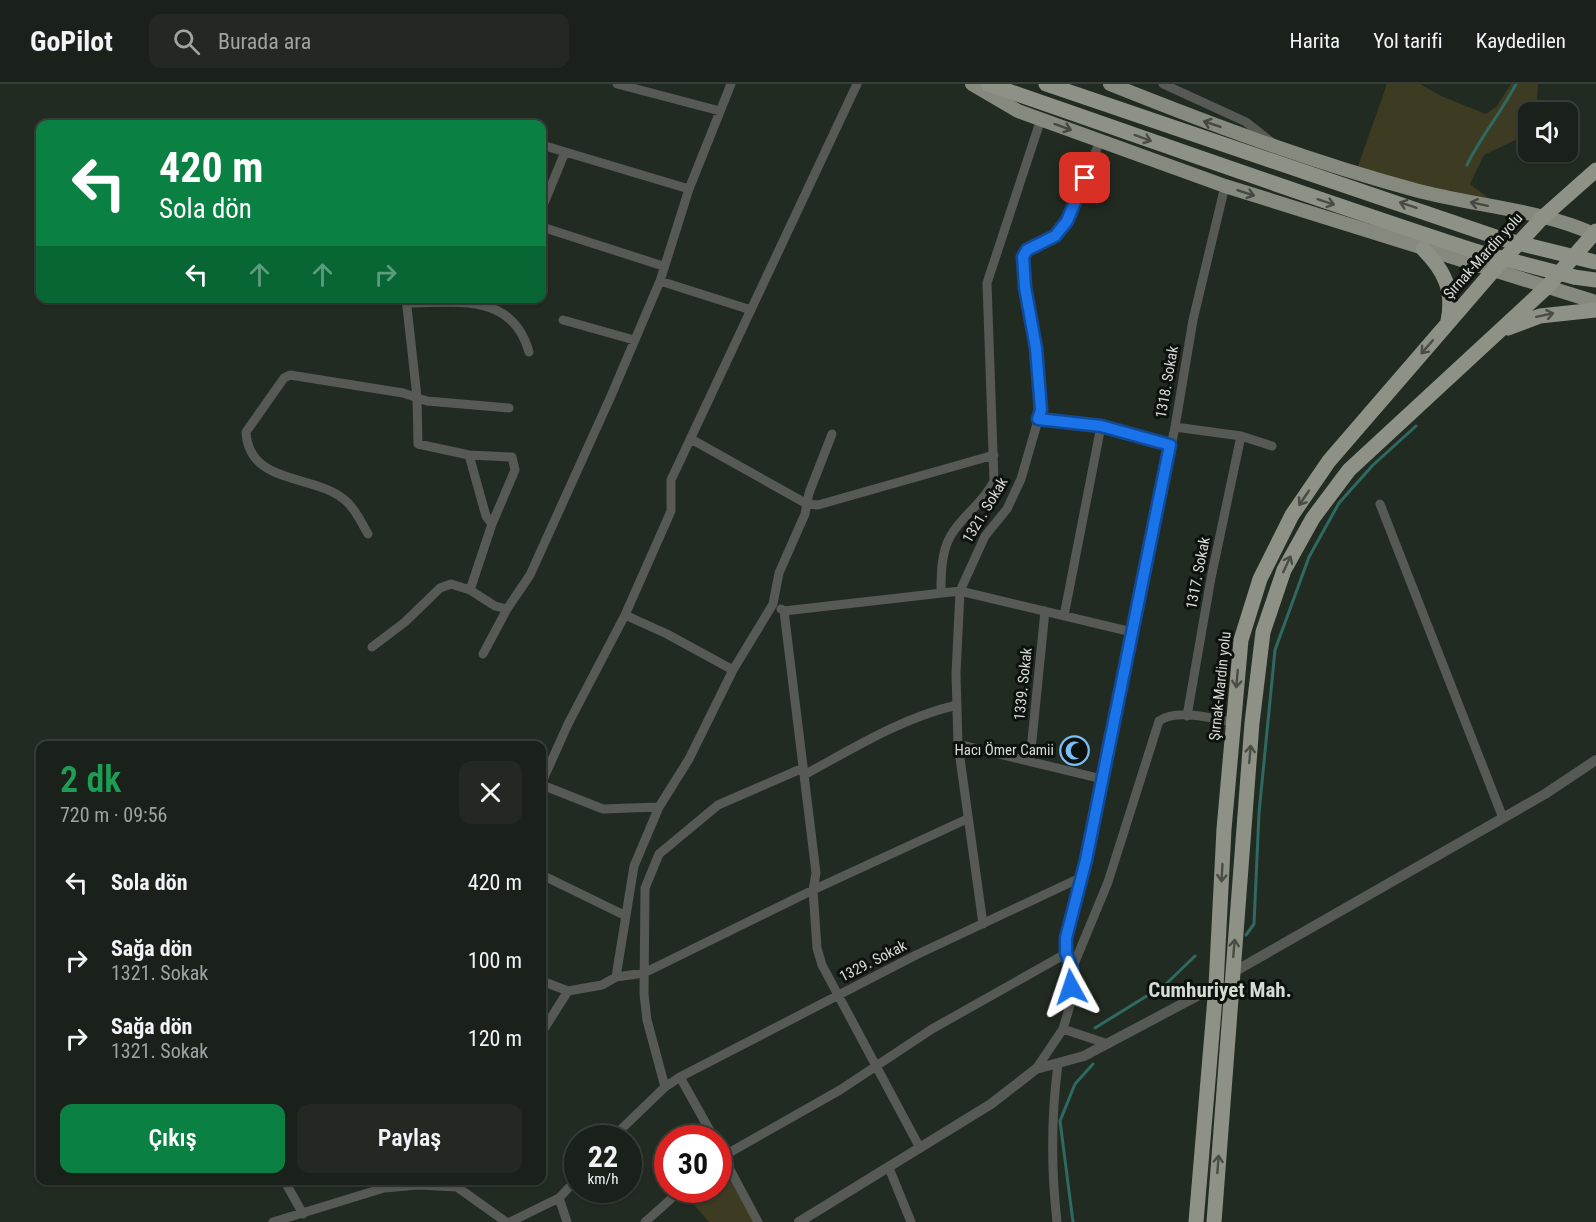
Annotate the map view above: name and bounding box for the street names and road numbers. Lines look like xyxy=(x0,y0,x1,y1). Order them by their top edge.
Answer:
street label: Şırnak-Mardin yolu xyxy=(1440,209,1526,303)
street label: 1318. Sokak xyxy=(1152,344,1182,420)
street label: 1321. Sokak xyxy=(958,474,1012,546)
street label: 1317. Sokak xyxy=(1182,535,1214,611)
street label: Şırnak-Mardin yolu xyxy=(1205,631,1235,741)
street label: 1339. Sokak xyxy=(1010,647,1036,721)
street label: 1329. Sokak xyxy=(836,936,910,986)

